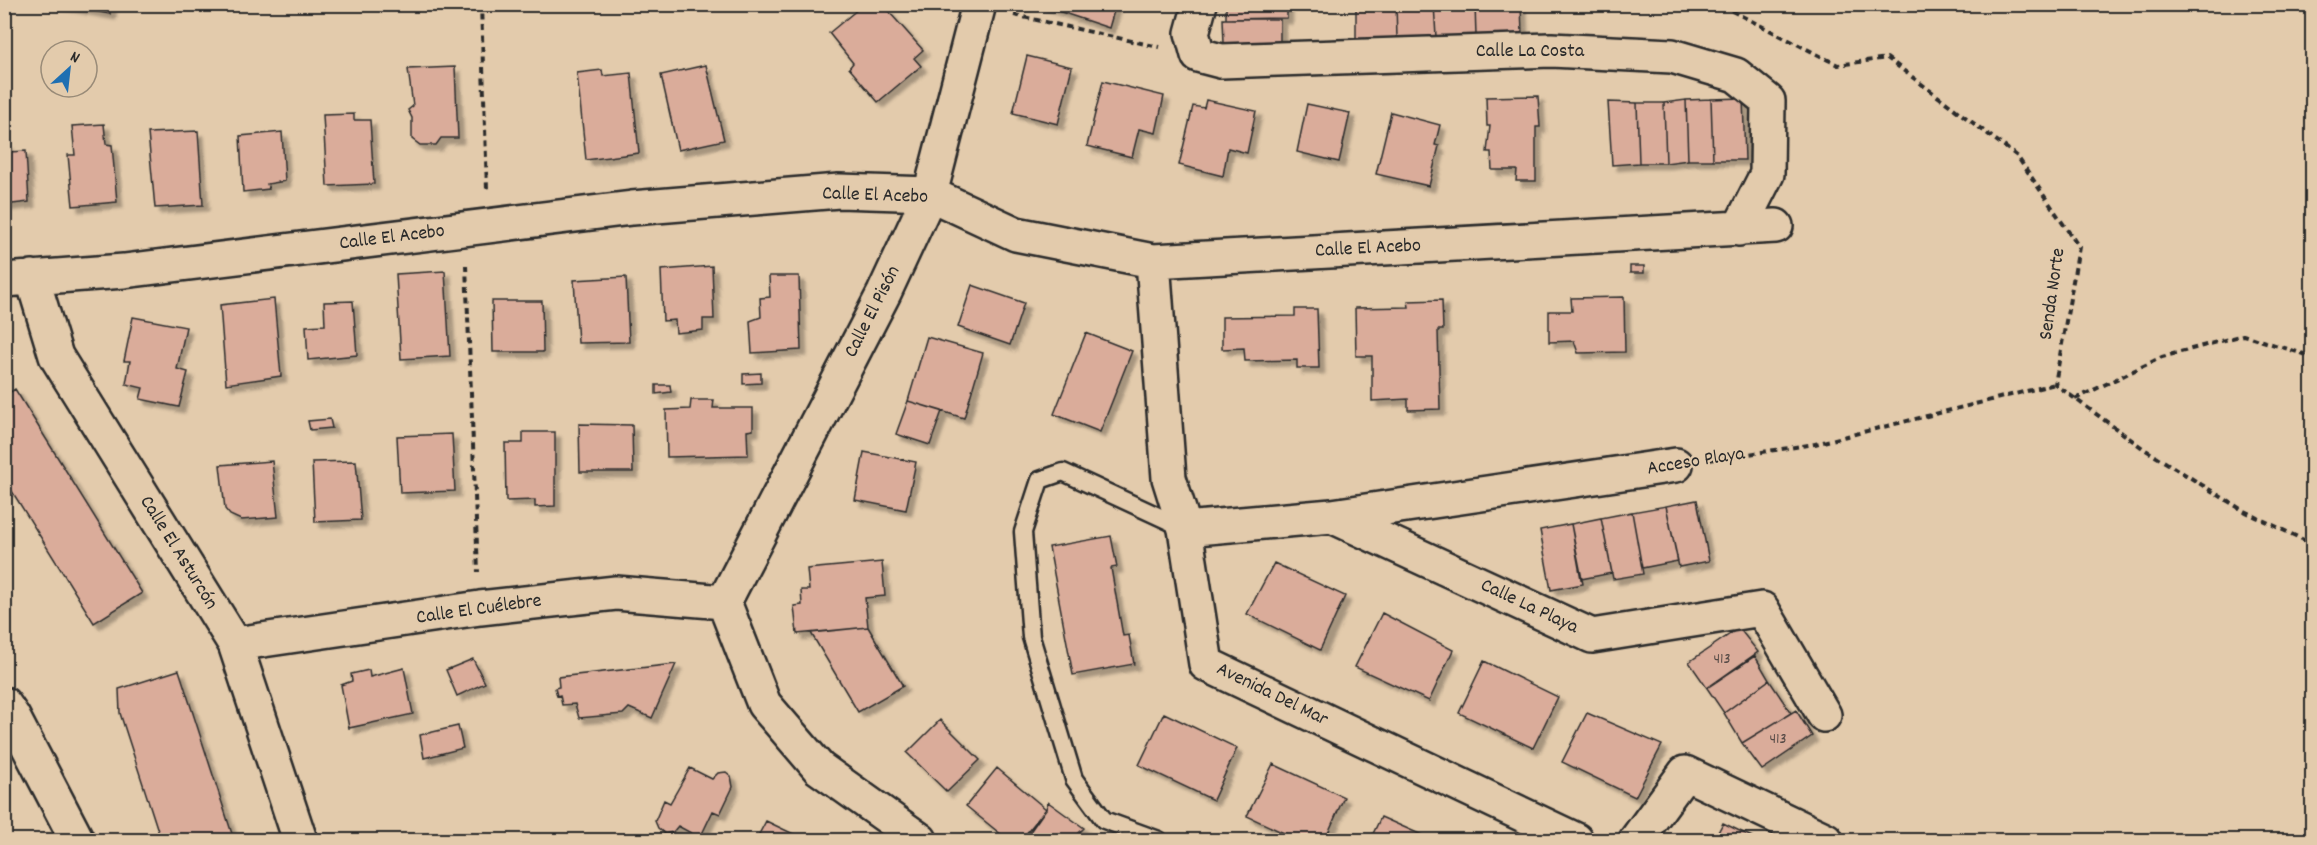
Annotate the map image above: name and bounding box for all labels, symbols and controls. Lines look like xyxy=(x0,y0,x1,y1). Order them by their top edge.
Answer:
street label: Calle La Costa xyxy=(1476,38,1585,66)
north arrow xyxy=(39,39,99,99)
text: N xyxy=(66,46,84,70)
street label: Calle El Acebo xyxy=(822,180,929,212)
street label: Calle El Acebo xyxy=(338,218,446,258)
street label: Calle El Acebo xyxy=(1314,232,1422,266)
street label: Senda Norte xyxy=(2033,246,2073,342)
street label: Calle El Pisón xyxy=(838,261,908,363)
street label: Acceso Playa xyxy=(1645,440,1747,484)
street label: Calle El Asturcón xyxy=(132,491,224,615)
street label: Calle La Playa xyxy=(1476,572,1583,642)
street label: Calle El Cuélebre xyxy=(415,587,544,633)
house number: 413 xyxy=(1713,648,1731,671)
street label: Avenida Del Mar xyxy=(1211,656,1333,734)
house number: 413 xyxy=(1769,728,1787,751)

